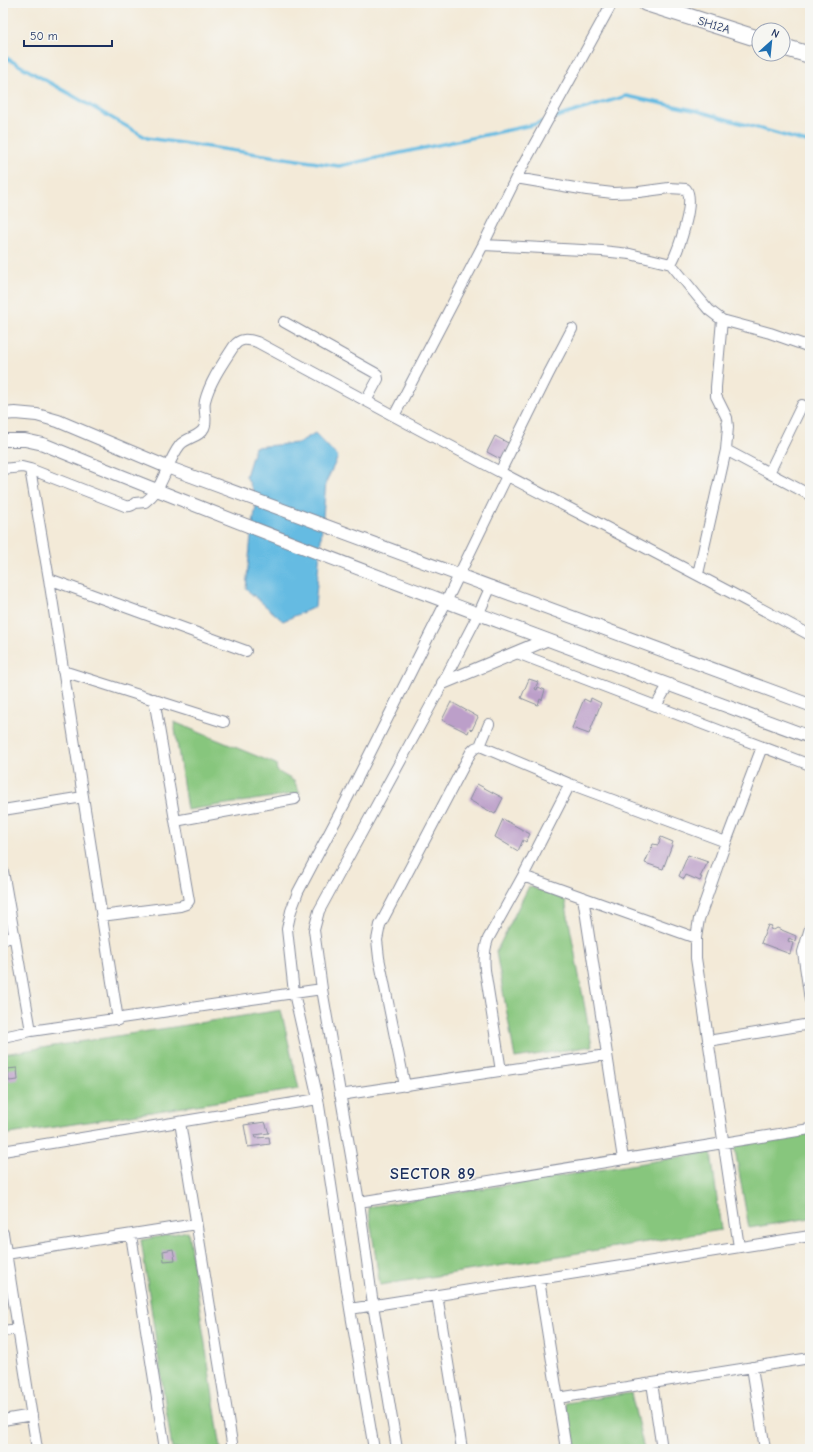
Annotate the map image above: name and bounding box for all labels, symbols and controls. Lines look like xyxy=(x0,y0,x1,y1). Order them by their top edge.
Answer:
street label: SH12A xyxy=(696,13,732,37)
scale bar xyxy=(24,22,112,48)
north arrow xyxy=(751,22,791,62)
text: N xyxy=(769,26,781,41)
text: 50 m xyxy=(30,29,58,43)
district label: SECTOR 89 xyxy=(390,1165,476,1183)

